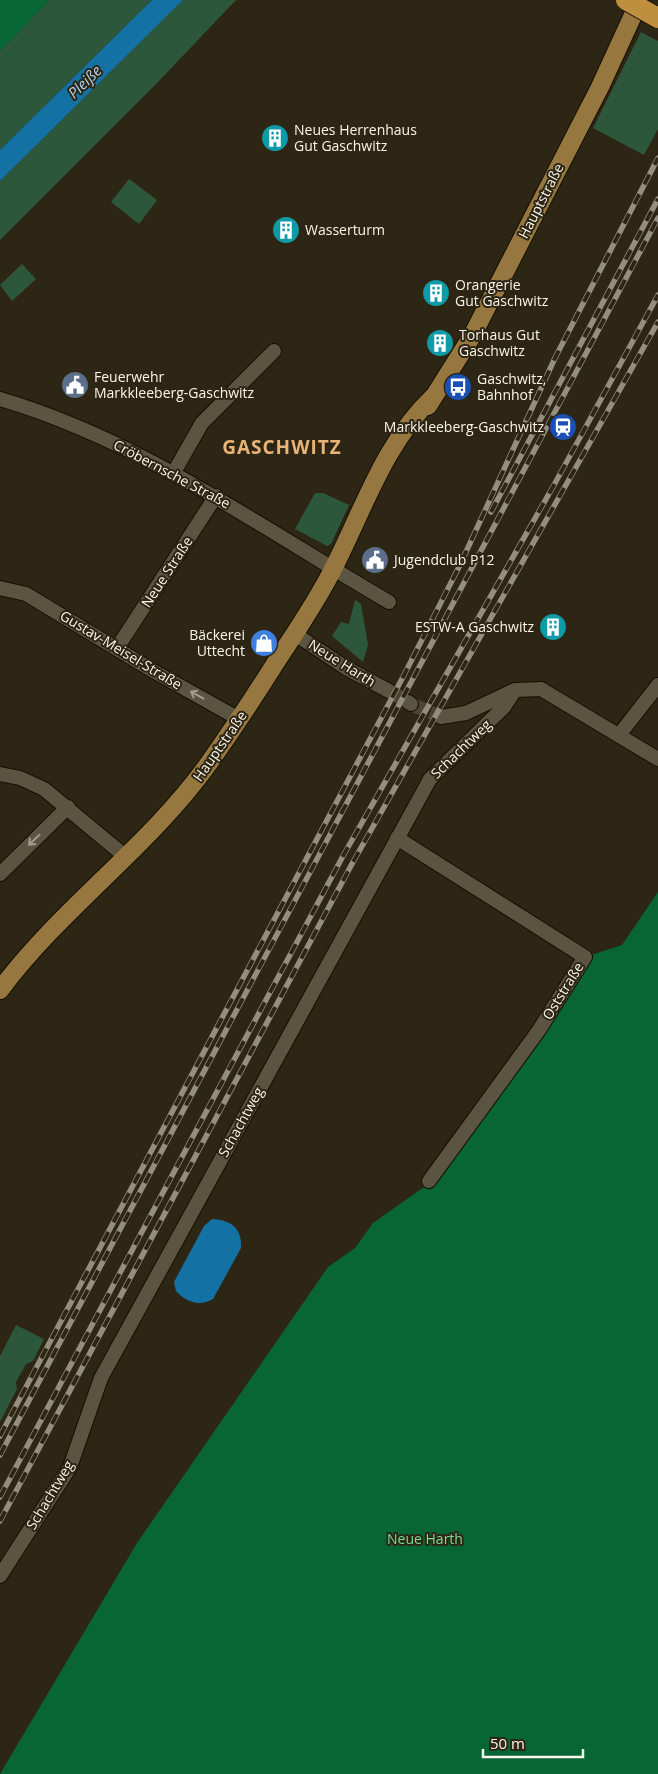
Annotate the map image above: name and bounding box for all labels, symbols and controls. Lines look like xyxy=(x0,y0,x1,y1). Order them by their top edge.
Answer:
water label: Pleiße xyxy=(63,60,106,102)
place label: Neues Herrenhaus Gut Gaschwitz xyxy=(294,120,417,155)
building icon: Neues Herrenhaus Gut Gaschwitz xyxy=(260,123,290,153)
street label: Hauptstraße xyxy=(513,160,568,242)
building icon: Wasserturm xyxy=(271,215,301,245)
place label: Wasserturm xyxy=(305,220,385,239)
place label: Orangerie Gut Gaschwitz xyxy=(455,275,549,310)
building icon: Orangerie Gut Gaschwitz xyxy=(421,278,451,308)
place label: Torhaus Gut Gaschwitz xyxy=(459,325,540,360)
building icon: Torhaus Gut Gaschwitz xyxy=(425,328,455,358)
place label: Feuerwehr Markkleeberg-Gaschwitz xyxy=(94,367,255,402)
place label: Gaschwitz, Bahnhof xyxy=(477,369,546,404)
public building icon: Feuerwehr Markkleeberg-Gaschwitz xyxy=(60,370,90,400)
bus stop icon: Gaschwitz, Bahnhof xyxy=(443,372,473,402)
station icon: Markkleeberg-Gaschwitz xyxy=(548,412,578,442)
place label: Markkleeberg-Gaschwitz xyxy=(384,417,544,436)
district label: GASCHWITZ xyxy=(222,434,342,460)
street label: Cröbernsche Straße xyxy=(110,435,234,513)
street label: Neue Straße xyxy=(136,532,197,611)
public building icon: Jugendclub P12 xyxy=(360,545,390,575)
place label: Jugendclub P12 xyxy=(392,550,494,569)
street label: Gustav-Meisel-Straße xyxy=(57,606,186,694)
building icon: ESTW-A Gaschwitz xyxy=(538,612,568,642)
place label: ESTW-A Gaschwitz xyxy=(415,617,534,636)
place label: Bäckerei Uttecht xyxy=(189,625,245,660)
shop icon: Bäckerei Uttecht xyxy=(249,628,279,658)
street label: Neue Harth xyxy=(305,634,379,691)
one-way arrow xyxy=(190,690,205,700)
street label: Hauptstraße xyxy=(188,707,251,785)
street label: Schachtweg xyxy=(426,715,495,782)
one-way arrow xyxy=(27,834,40,846)
street label: Oststraße xyxy=(537,958,588,1023)
street label: Schachtweg xyxy=(214,1083,268,1160)
street label: Schachtweg xyxy=(22,1456,78,1533)
park label: Neue Harth xyxy=(387,1529,463,1548)
scale bar xyxy=(483,1726,583,1758)
text: 50 m xyxy=(490,1733,525,1753)

